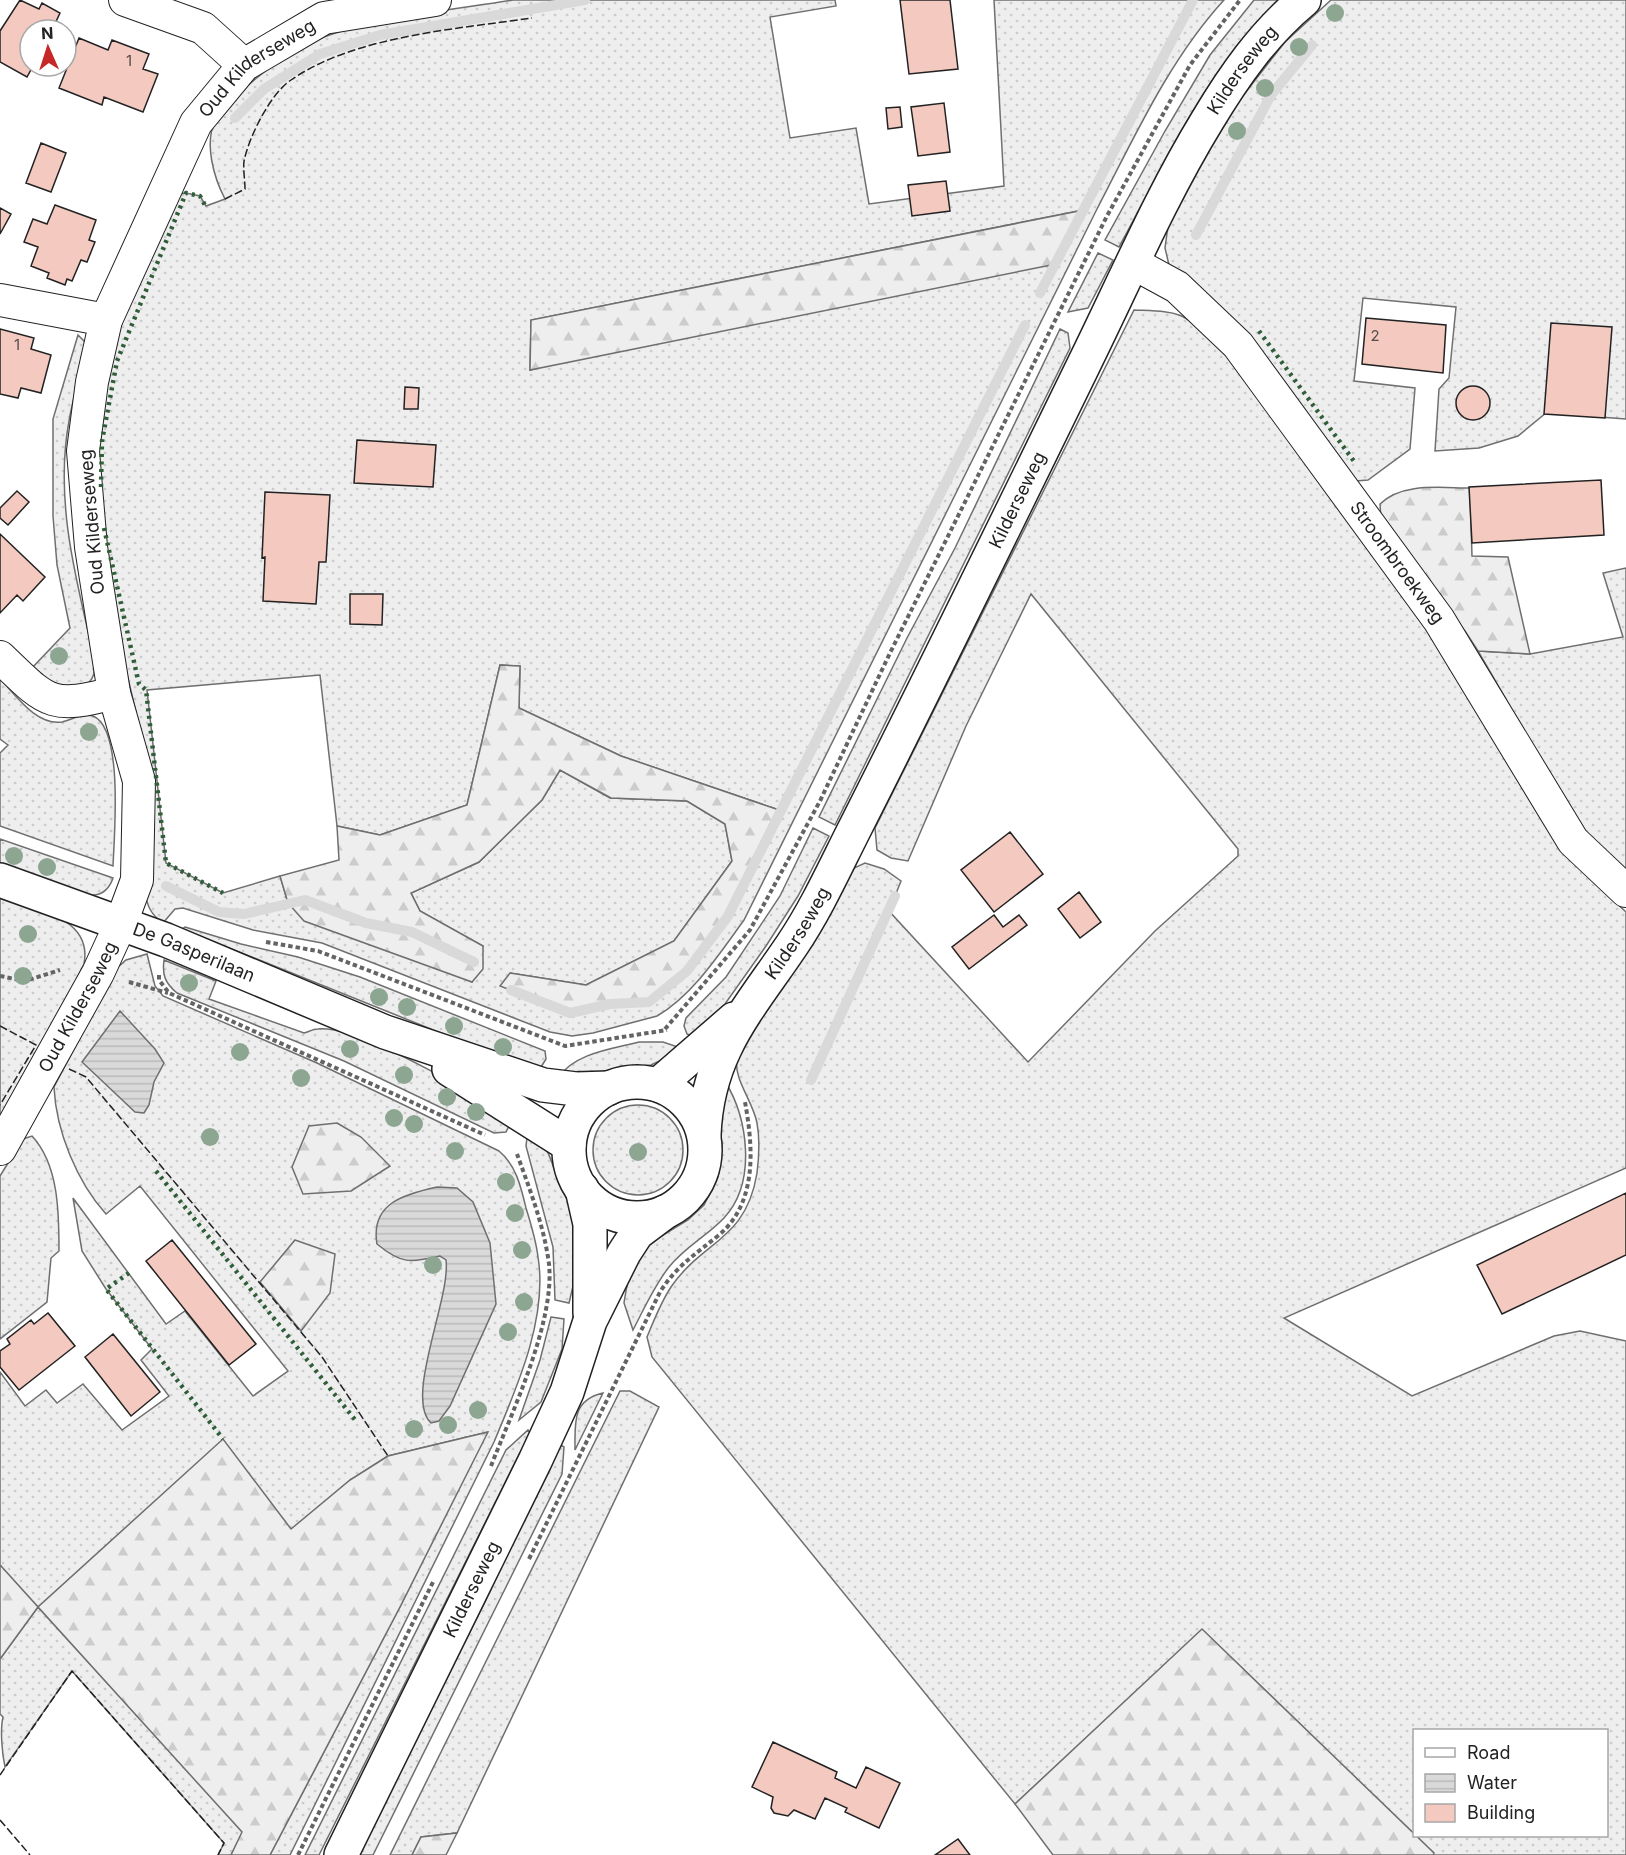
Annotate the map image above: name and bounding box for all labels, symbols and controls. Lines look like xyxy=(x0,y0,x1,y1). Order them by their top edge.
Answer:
street label: Oud Kilderseweg xyxy=(194,15,319,121)
north arrow xyxy=(18,18,78,78)
street label: Kilderseweg xyxy=(1203,21,1281,118)
text: N xyxy=(41,23,54,43)
house number: 1 xyxy=(126,51,132,70)
house number: 2 xyxy=(1370,326,1380,345)
house number: 1 xyxy=(14,335,20,354)
street label: Kilderseweg xyxy=(985,448,1050,552)
street label: Oud Kilderseweg xyxy=(75,449,108,595)
street label: Stroombroekweg xyxy=(1346,497,1449,628)
street label: Kilderseweg xyxy=(760,883,834,983)
street label: De Gasperilaan xyxy=(130,918,258,986)
street label: Oud Kilderseweg xyxy=(34,938,121,1076)
street label: Kilderseweg xyxy=(439,1537,504,1641)
legend xyxy=(1413,1729,1608,1837)
text: Road xyxy=(1467,1742,1510,1763)
text: Water xyxy=(1467,1772,1517,1793)
text: Building xyxy=(1467,1802,1535,1823)

